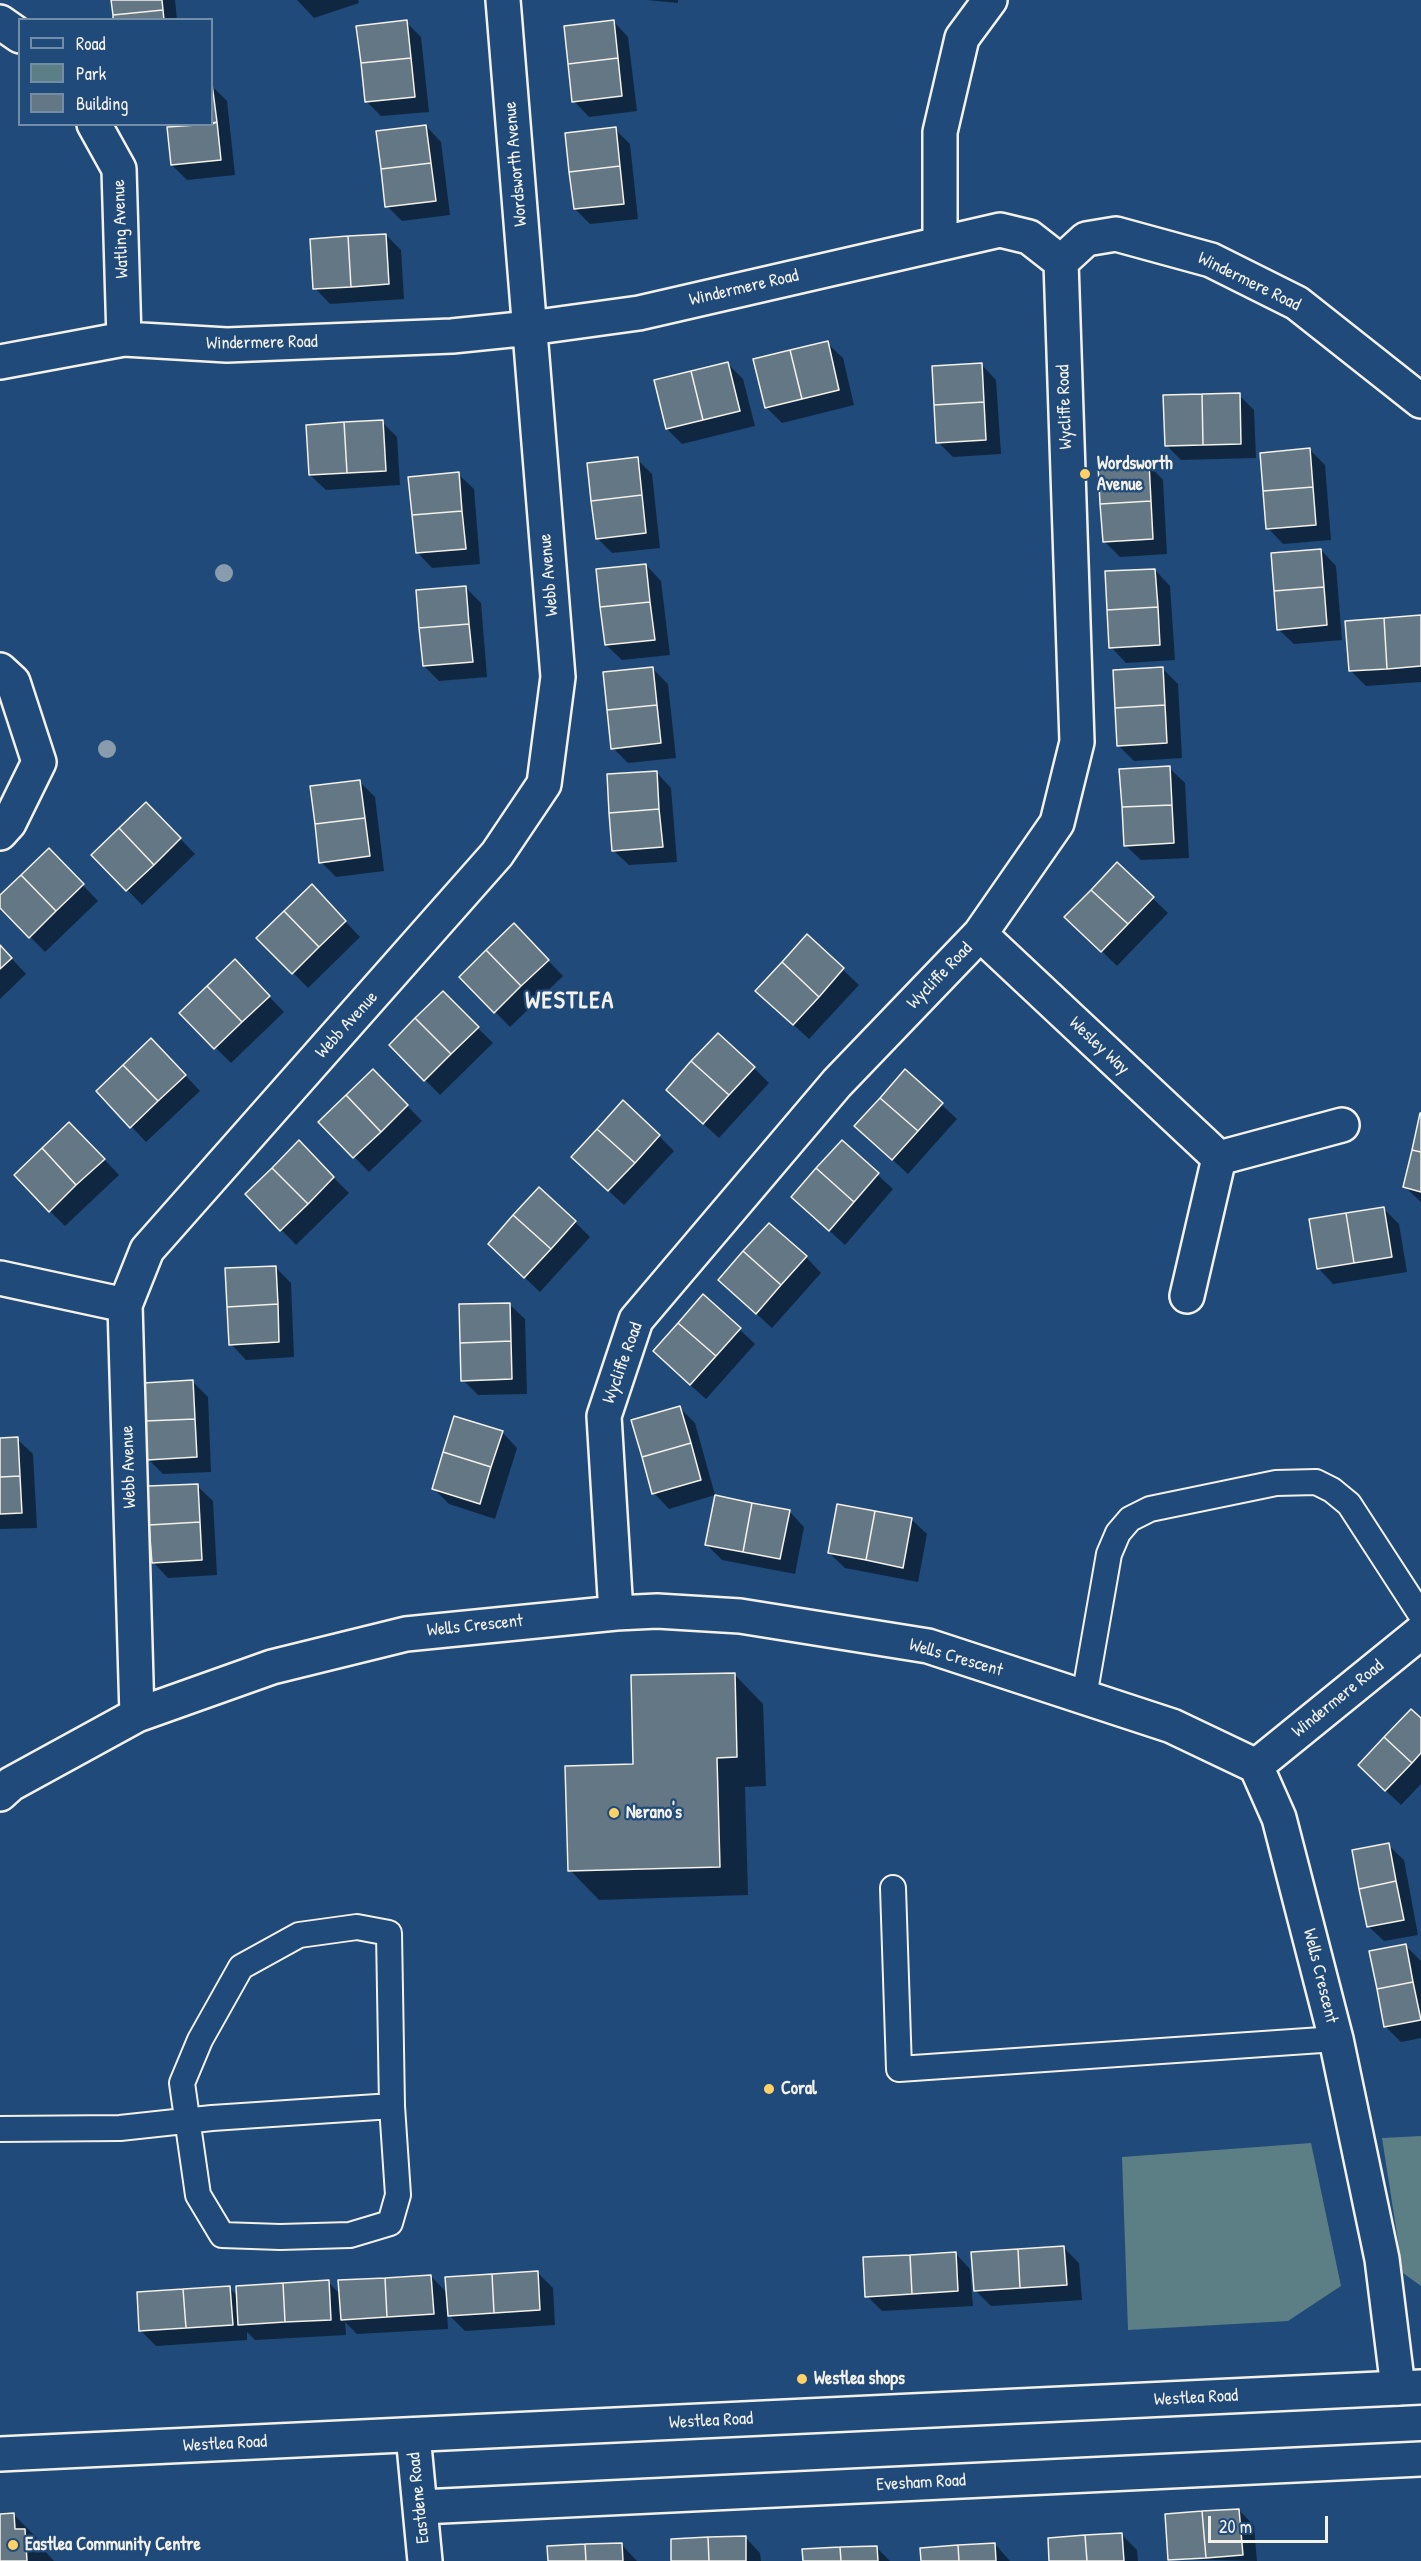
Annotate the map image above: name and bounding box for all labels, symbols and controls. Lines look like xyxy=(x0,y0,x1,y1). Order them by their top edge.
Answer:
legend xyxy=(18,18,213,126)
text: Road xyxy=(76,31,106,56)
text: Park xyxy=(76,61,106,86)
text: Building xyxy=(76,91,128,116)
street label: Wordsworth Avenue xyxy=(500,101,532,227)
street label: Watling Avenue xyxy=(108,179,134,279)
street label: Windermere Road xyxy=(1194,248,1304,316)
street label: Windermere Road xyxy=(687,265,801,311)
street label: Windermere Road xyxy=(206,331,318,355)
street label: Wycliffe Road xyxy=(1053,364,1077,450)
place label: Wordsworth Avenue xyxy=(1097,453,1172,496)
marker: Wordsworth Avenue xyxy=(1078,467,1092,481)
street label: Webb Avenue xyxy=(535,533,563,617)
street label: Wycliffe Road xyxy=(903,938,977,1014)
street label: Webb Avenue xyxy=(311,987,383,1063)
district label: WESTLEA xyxy=(525,988,615,1016)
street label: Wesley Way xyxy=(1064,1013,1134,1079)
street label: Wycliffe Road xyxy=(598,1319,648,1407)
street label: Webb Avenue xyxy=(117,1425,141,1509)
street label: Wells Crescent xyxy=(426,1610,524,1642)
street label: Wells Crescent xyxy=(907,1634,1005,1682)
street label: Windermere Road xyxy=(1288,1656,1388,1742)
place label: Nerano's xyxy=(626,1802,682,1824)
marker: Nerano's xyxy=(607,1806,621,1820)
street label: Wells Crescent xyxy=(1298,1927,1342,2025)
place label: Coral xyxy=(781,2078,817,2100)
marker: Coral xyxy=(762,2082,776,2096)
place label: Westlea shops xyxy=(814,2368,905,2390)
marker: Westlea shops xyxy=(795,2372,809,2386)
street label: Westlea Road xyxy=(1153,2385,1239,2411)
street label: Westlea Road xyxy=(668,2408,754,2434)
street label: Westlea Road xyxy=(182,2431,268,2457)
street label: Eastdene Road xyxy=(403,2451,435,2545)
street label: Evesham Road xyxy=(876,2470,966,2496)
scale bar xyxy=(1211,2504,1331,2542)
text: 20 m xyxy=(1219,2514,1252,2539)
place label: Eastlea Community Centre xyxy=(25,2534,201,2556)
marker: Eastlea Community Centre xyxy=(6,2538,20,2552)

